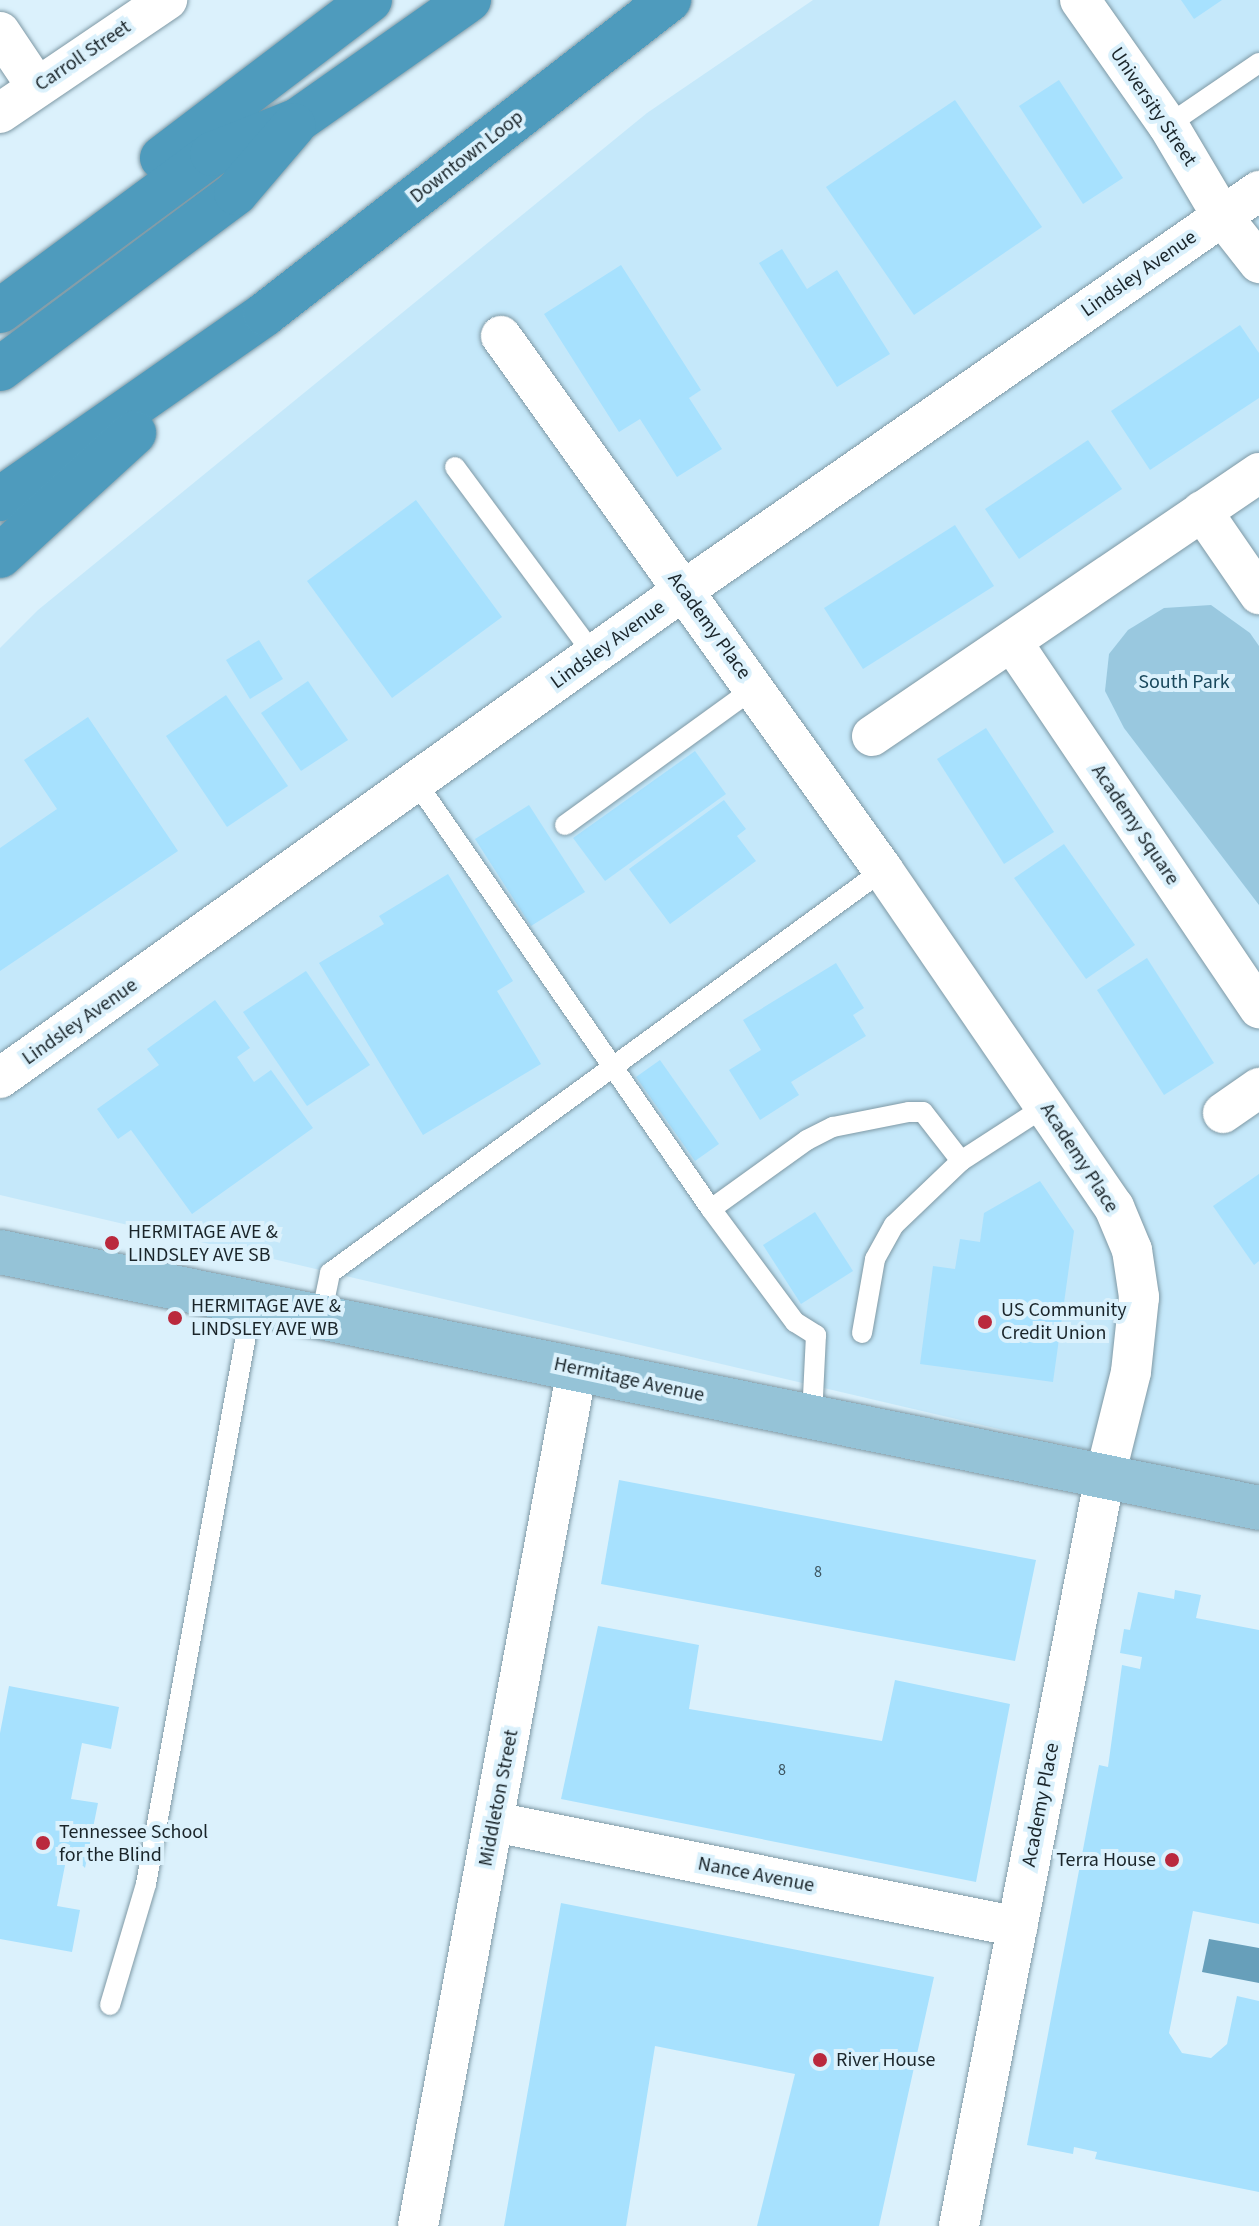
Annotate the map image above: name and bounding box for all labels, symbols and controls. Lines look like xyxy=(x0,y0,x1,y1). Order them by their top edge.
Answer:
street label: Carroll Street xyxy=(31,15,135,97)
street label: University Street xyxy=(1104,43,1202,171)
street label: Downtown Loop xyxy=(406,105,528,209)
street label: Lindsley Avenue xyxy=(1077,225,1201,323)
street label: Academy Place xyxy=(662,568,756,684)
street label: Lindsley Avenue xyxy=(546,596,670,694)
park label: South Park xyxy=(1138,670,1230,694)
street label: Academy Square xyxy=(1086,760,1184,890)
street label: Lindsley Avenue xyxy=(18,973,142,1071)
street label: Academy Place xyxy=(1035,1099,1123,1217)
place label: HERMITAGE AVE & LINDSLEY AVE SB xyxy=(128,1220,278,1267)
marker: HERMITAGE AVE & LINDSLEY AVE SB xyxy=(103,1234,121,1252)
place label: HERMITAGE AVE & LINDSLEY AVE WB xyxy=(191,1294,341,1341)
place label: US Community Credit Union xyxy=(1001,1298,1127,1345)
marker: HERMITAGE AVE & LINDSLEY AVE WB xyxy=(166,1309,184,1327)
marker: US Community Credit Union xyxy=(976,1313,994,1331)
street label: Hermitage Avenue xyxy=(552,1352,706,1408)
house number: 8 xyxy=(814,1562,822,1582)
street label: Middleton Street xyxy=(474,1728,524,1868)
street label: Academy Place xyxy=(1017,1741,1065,1869)
house number: 8 xyxy=(778,1760,786,1780)
place label: Tennessee School for the Blind xyxy=(59,1820,208,1867)
marker: Tennessee School for the Blind xyxy=(34,1834,52,1852)
place label: Terra House xyxy=(1056,1848,1156,1872)
marker: Terra House xyxy=(1163,1851,1181,1869)
street label: Nance Avenue xyxy=(696,1852,816,1898)
place label: River House xyxy=(836,2048,935,2072)
marker: River House xyxy=(811,2051,829,2069)

